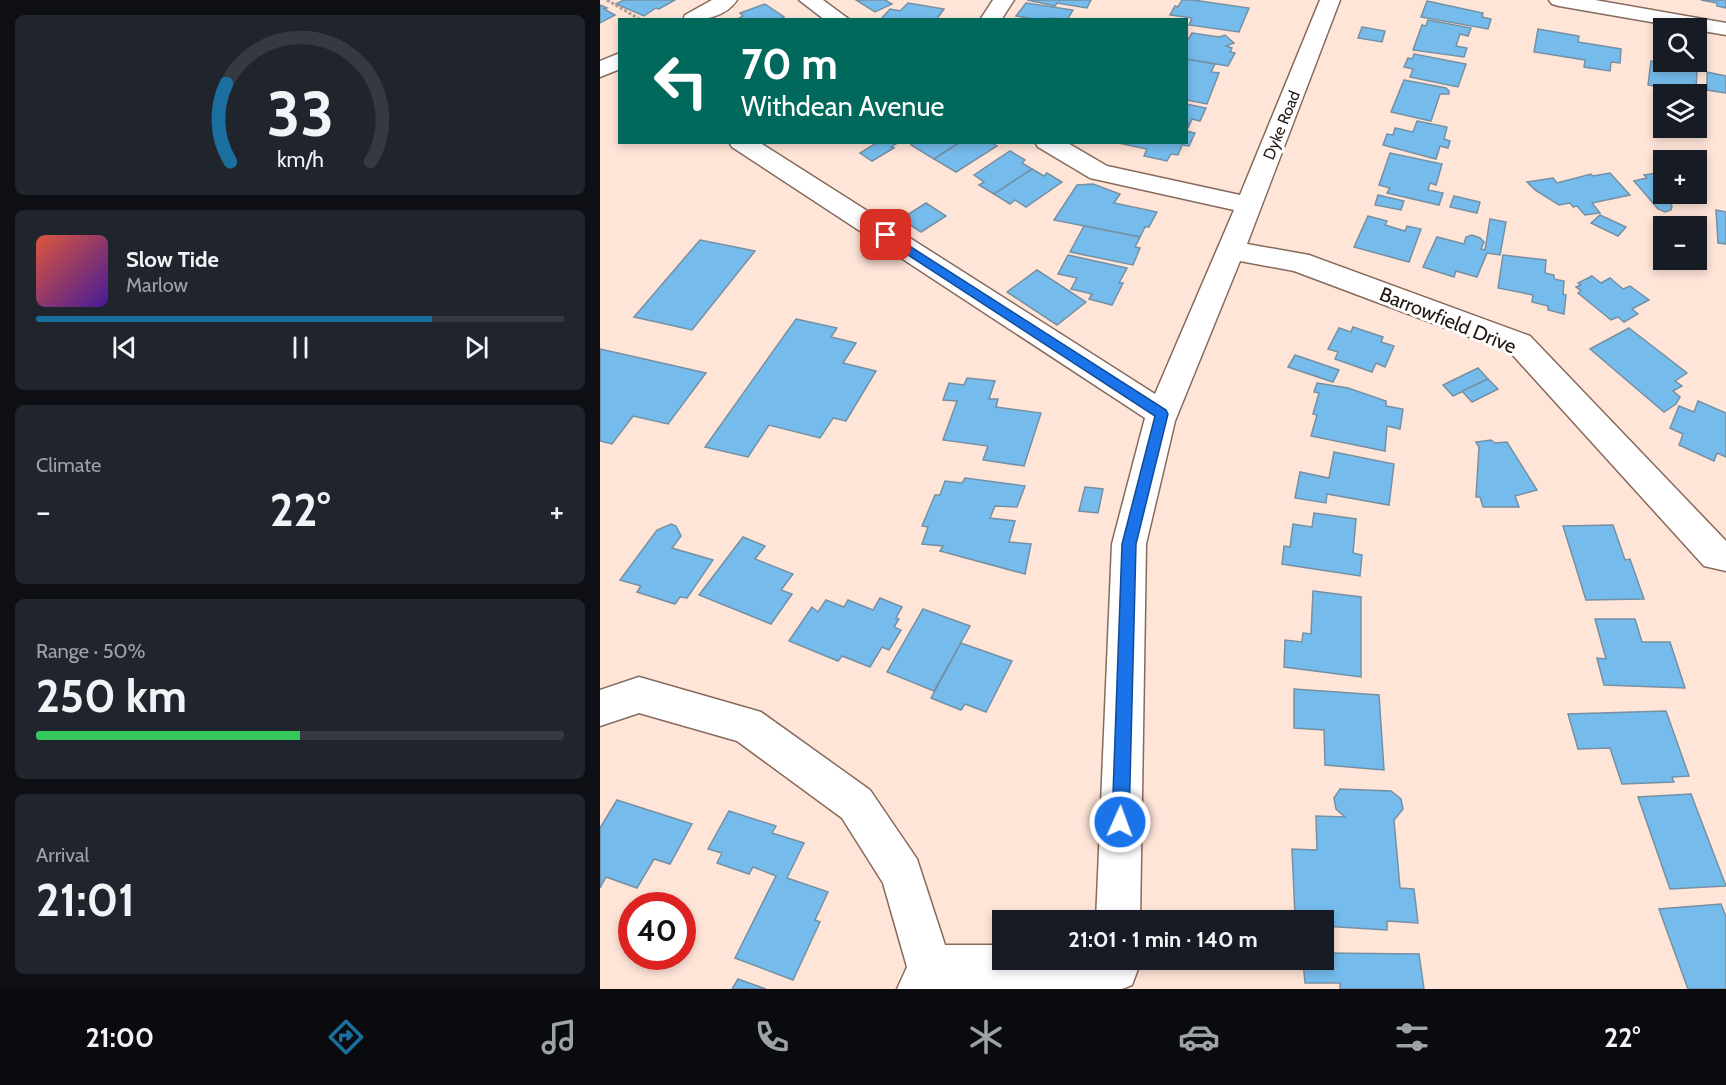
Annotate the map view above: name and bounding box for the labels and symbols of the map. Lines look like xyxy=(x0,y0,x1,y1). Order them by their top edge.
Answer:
street label: Dyke Road xyxy=(1259,88,1304,163)
pin xyxy=(860,209,911,260)
street label: Barrowfield Drive xyxy=(1376,282,1520,358)
position arrow xyxy=(1088,790,1152,854)
speed limit sign: 40 xyxy=(618,892,696,970)

